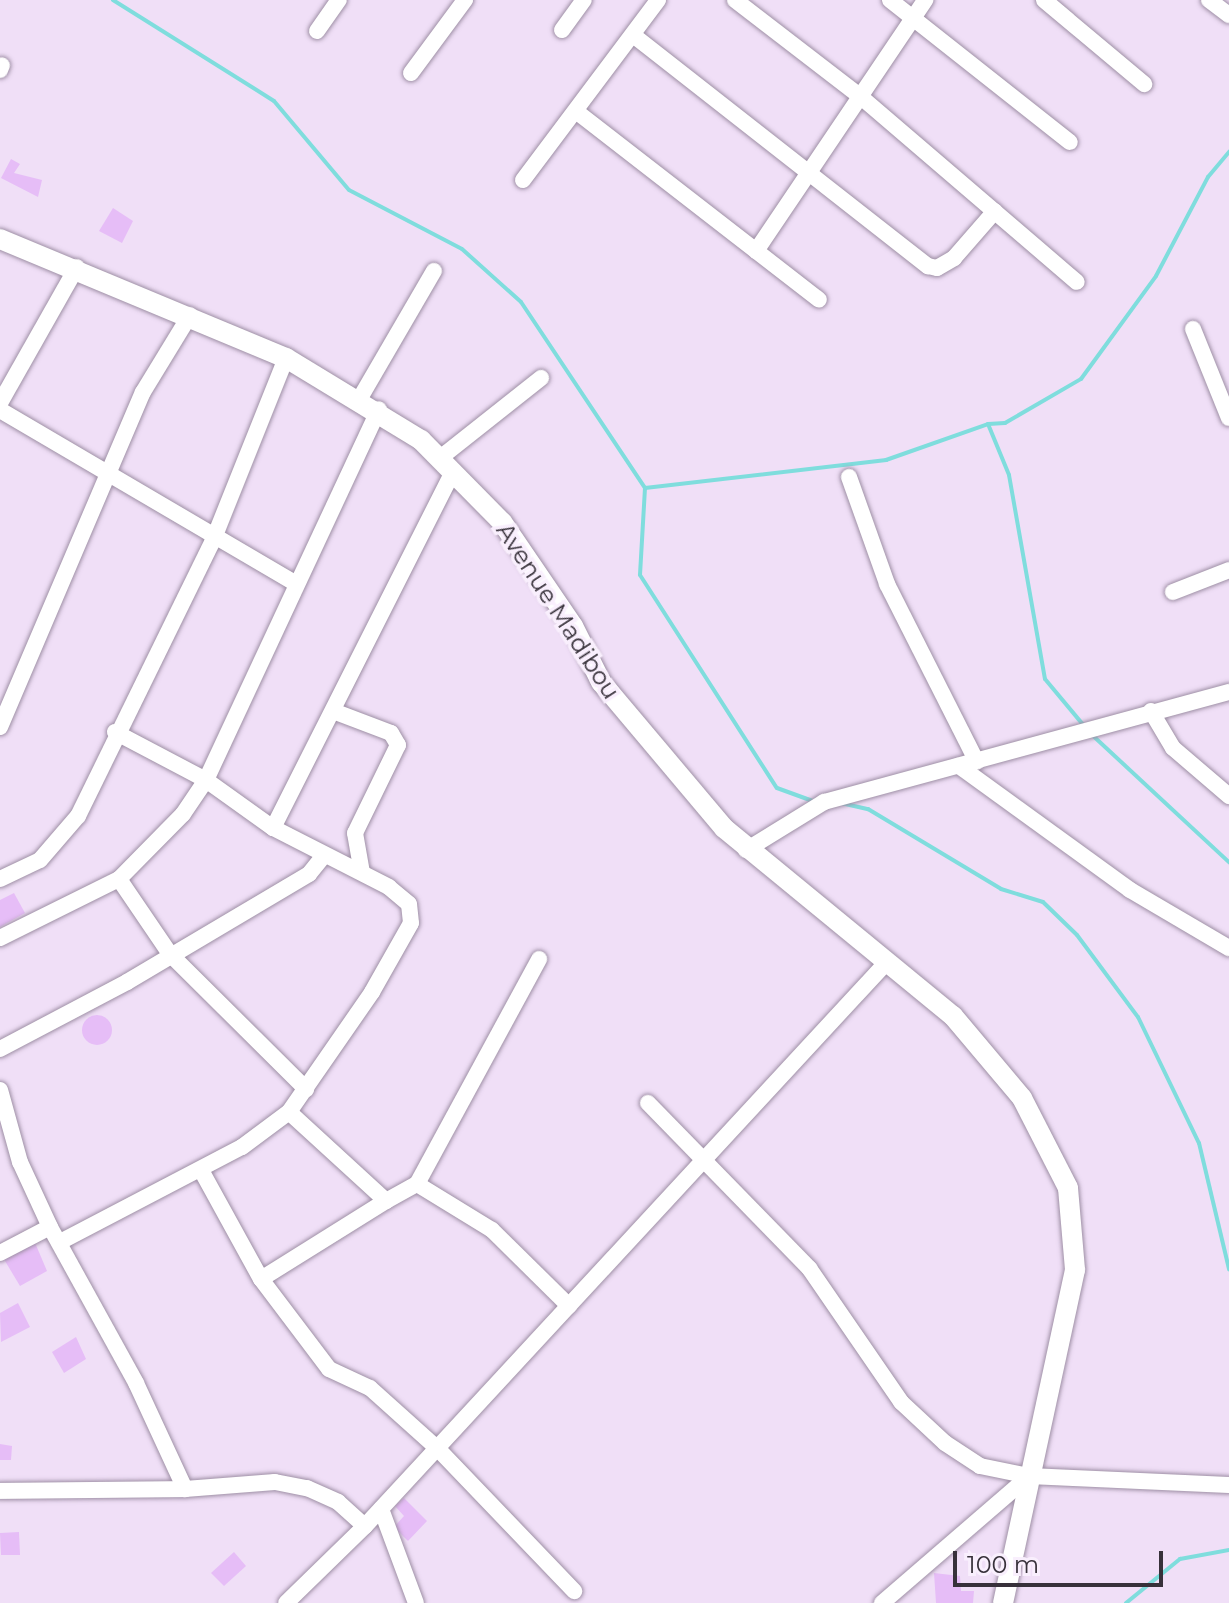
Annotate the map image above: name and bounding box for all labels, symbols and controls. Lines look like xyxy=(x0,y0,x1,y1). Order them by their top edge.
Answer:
street label: Avenue Madibou xyxy=(490,518,626,704)
scale bar xyxy=(957,1535,1167,1585)
text: 100 m xyxy=(967,1550,1039,1579)

